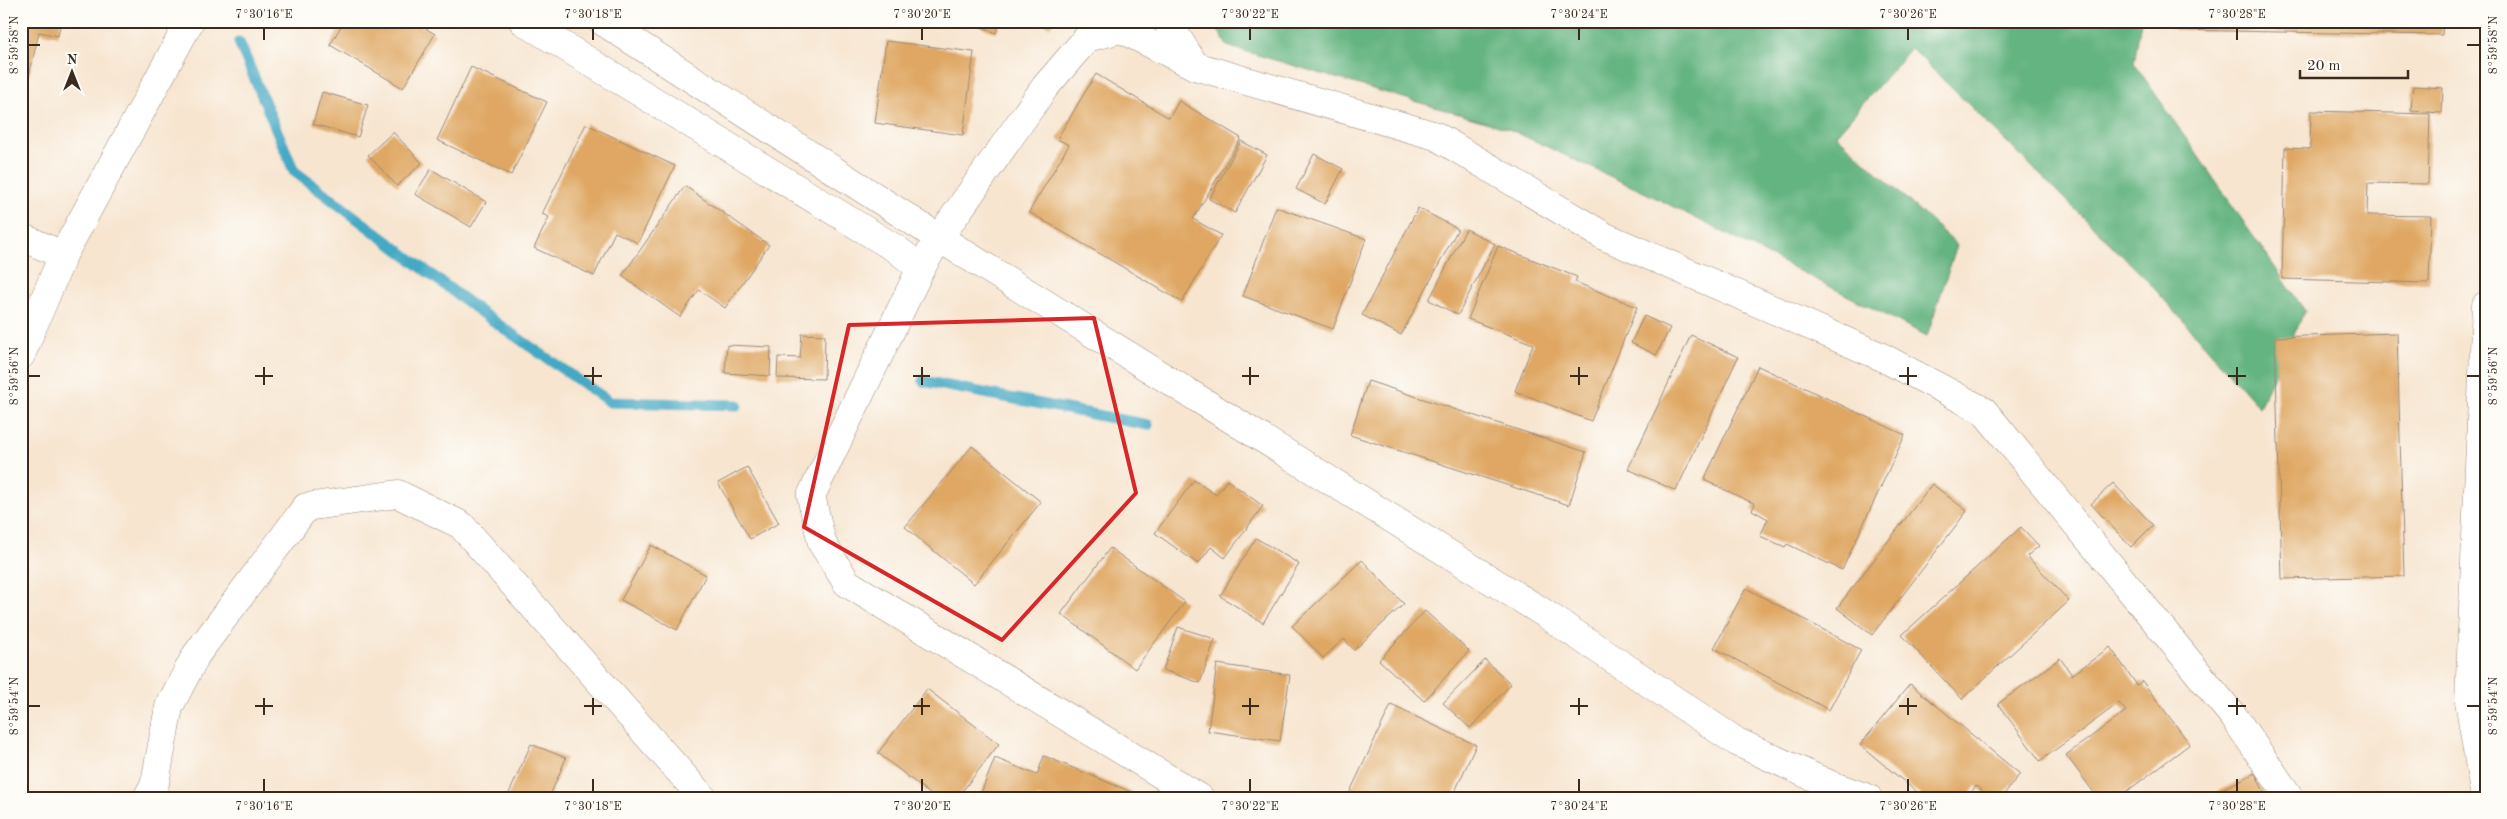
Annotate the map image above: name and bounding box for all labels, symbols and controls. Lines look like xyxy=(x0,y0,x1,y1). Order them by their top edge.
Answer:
text: 7°30'16"E xyxy=(235,9,293,21)
text: 7°30'18"E xyxy=(564,9,622,21)
text: 7°30'20"E xyxy=(893,9,951,21)
text: 7°30'22"E xyxy=(1221,9,1279,21)
text: 7°30'24"E xyxy=(1550,9,1608,21)
text: 7°30'26"E xyxy=(1879,9,1937,21)
text: 7°30'28"E xyxy=(2208,9,2266,21)
text: 8°59'58"N xyxy=(8,16,21,74)
text: 8°59'58"N xyxy=(2487,16,2500,74)
north arrow xyxy=(48,48,98,98)
scale bar xyxy=(2300,48,2407,80)
text: N xyxy=(67,53,78,67)
text: 20 m xyxy=(2307,59,2341,74)
text: 8°59'56"N xyxy=(8,347,21,405)
text: 8°59'56"N xyxy=(2487,347,2500,405)
text: 8°59'54"N xyxy=(8,677,21,735)
text: 8°59'54"N xyxy=(2487,677,2500,735)
text: 7°30'16"E xyxy=(235,801,293,813)
text: 7°30'18"E xyxy=(564,801,622,813)
text: 7°30'20"E xyxy=(893,801,951,813)
text: 7°30'22"E xyxy=(1221,801,1279,813)
text: 7°30'24"E xyxy=(1550,801,1608,813)
text: 7°30'26"E xyxy=(1879,801,1937,813)
text: 7°30'28"E xyxy=(2208,801,2266,813)

